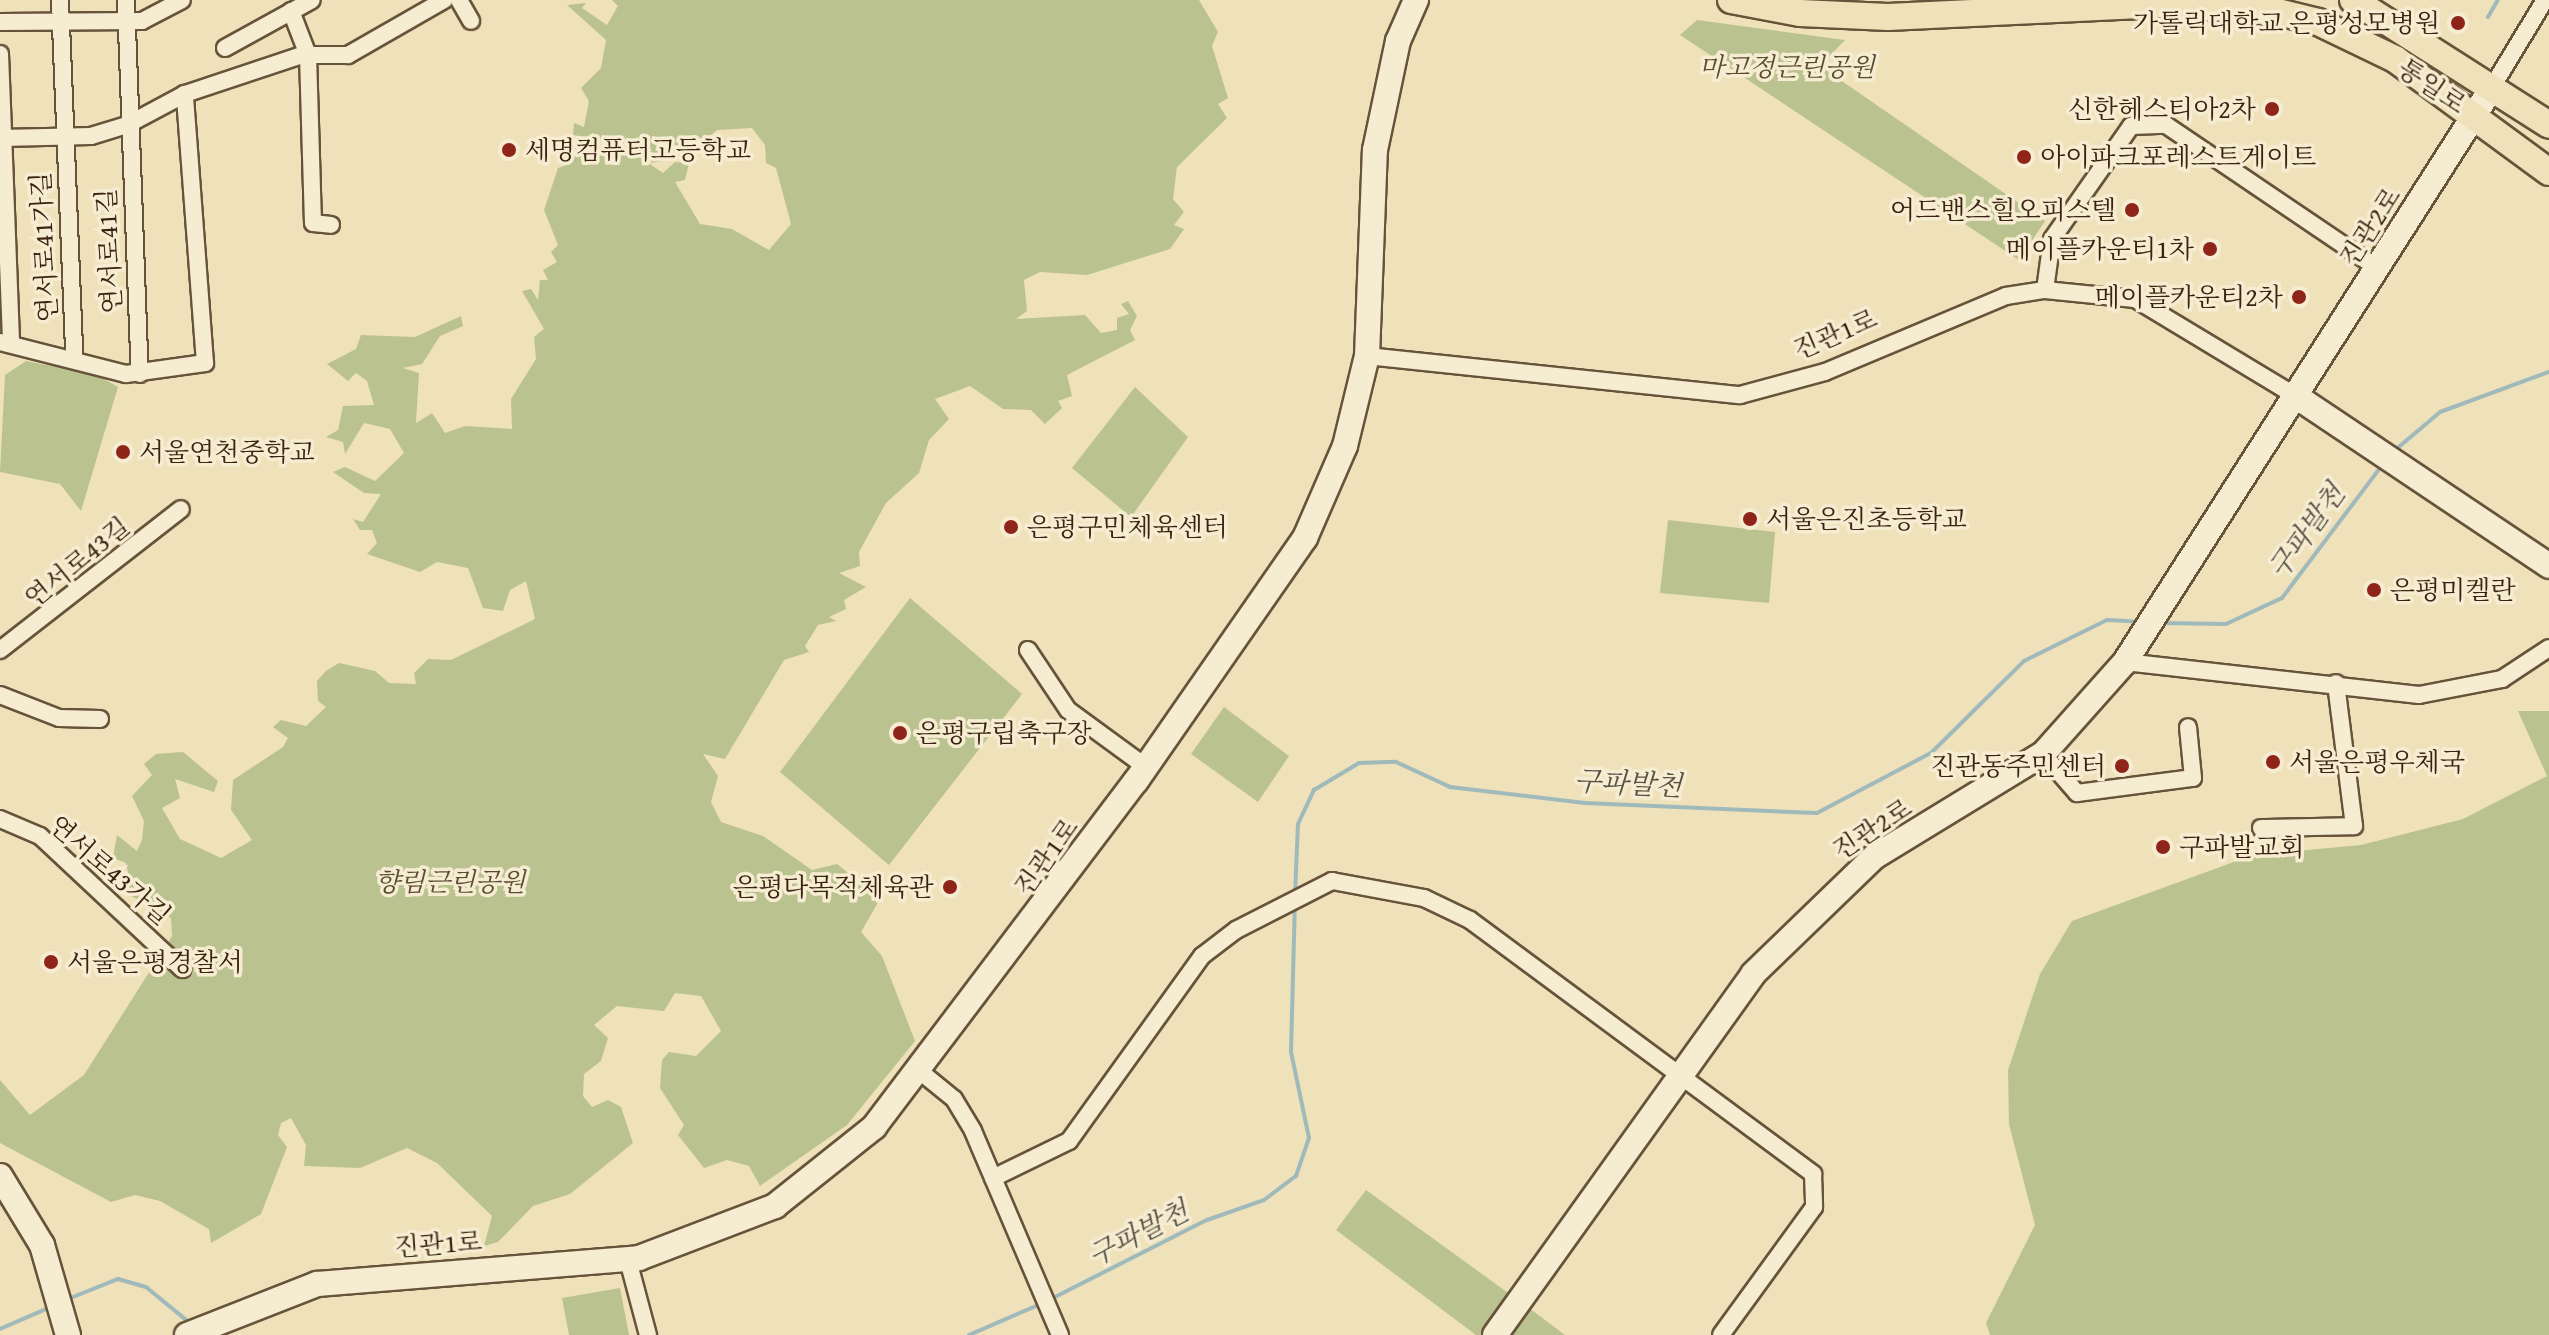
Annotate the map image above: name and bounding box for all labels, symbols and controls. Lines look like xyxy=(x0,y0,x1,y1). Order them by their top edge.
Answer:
place label: 가톨릭대학교 은평성모병원 xyxy=(2133,7,2440,39)
marker: 가톨릭대학교 은평성모병원 xyxy=(2447,12,2469,34)
park label: 마고정근린공원 xyxy=(1699,51,1875,83)
street label: 통일로 xyxy=(2392,52,2472,120)
place label: 신한헤스티아2차 xyxy=(2068,93,2256,125)
marker: 신한헤스티아2차 xyxy=(2263,100,2281,118)
place label: 세명컴퓨터고등학교 xyxy=(525,134,751,166)
marker: 세명컴퓨터고등학교 xyxy=(500,141,518,159)
place label: 아이파크포레스트게이트 xyxy=(2040,141,2316,173)
marker: 아이파크포레스트게이트 xyxy=(2015,148,2033,166)
street label: 연서로41가길 xyxy=(24,171,64,323)
street label: 진관2로 xyxy=(2333,182,2407,272)
street label: 연서로41길 xyxy=(90,188,128,314)
place label: 어드밴스힐오피스텔 xyxy=(1890,194,2116,226)
marker: 어드밴스힐오피스텔 xyxy=(2123,201,2141,219)
place label: 메이플카운티1차 xyxy=(2006,233,2194,265)
marker: 메이플카운티1차 xyxy=(2201,240,2219,258)
place label: 메이플카운티2차 xyxy=(2095,281,2283,313)
marker: 메이플카운티2차 xyxy=(2290,288,2308,306)
street label: 진관1로 xyxy=(1788,302,1882,366)
place label: 서울연천중학교 xyxy=(139,436,315,468)
marker: 서울연천중학교 xyxy=(114,443,132,461)
water label: 구파발천 xyxy=(2261,477,2351,585)
place label: 서울은진초등학교 xyxy=(1766,503,1967,535)
street label: 연서로43길 xyxy=(18,510,136,614)
marker: 서울은진초등학교 xyxy=(1741,510,1759,528)
place label: 은평구민체육센터 xyxy=(1027,511,1228,543)
marker: 은평구민체육센터 xyxy=(1002,518,1020,536)
place label: 은평미켈란 xyxy=(2390,574,2516,606)
marker: 은평미켈란 xyxy=(2365,581,2383,599)
place label: 은평구립축구장 xyxy=(916,717,1092,749)
marker: 은평구립축구장 xyxy=(891,724,909,742)
place label: 서울은평우체국 xyxy=(2289,746,2465,778)
place label: 진관동주민센터 xyxy=(1930,750,2106,782)
marker: 서울은평우체국 xyxy=(2264,753,2282,771)
marker: 진관동주민센터 xyxy=(2113,757,2131,775)
water label: 구파발천 xyxy=(1573,763,1683,803)
street label: 진관2로 xyxy=(1827,792,1917,866)
street label: 연서로43가길 xyxy=(43,809,177,931)
street label: 진관1로 xyxy=(1008,812,1084,902)
place label: 구파발교회 xyxy=(2179,831,2305,863)
marker: 구파발교회 xyxy=(2154,838,2172,856)
park label: 향림근린공원 xyxy=(375,866,525,898)
place label: 은평다목적체육관 xyxy=(733,871,934,903)
marker: 은평다목적체육관 xyxy=(941,878,959,896)
place label: 서울은평경찰서 xyxy=(67,946,243,978)
marker: 서울은평경찰서 xyxy=(42,953,60,971)
water label: 구파발천 xyxy=(1082,1193,1194,1273)
street label: 진관1로 xyxy=(393,1225,483,1263)

